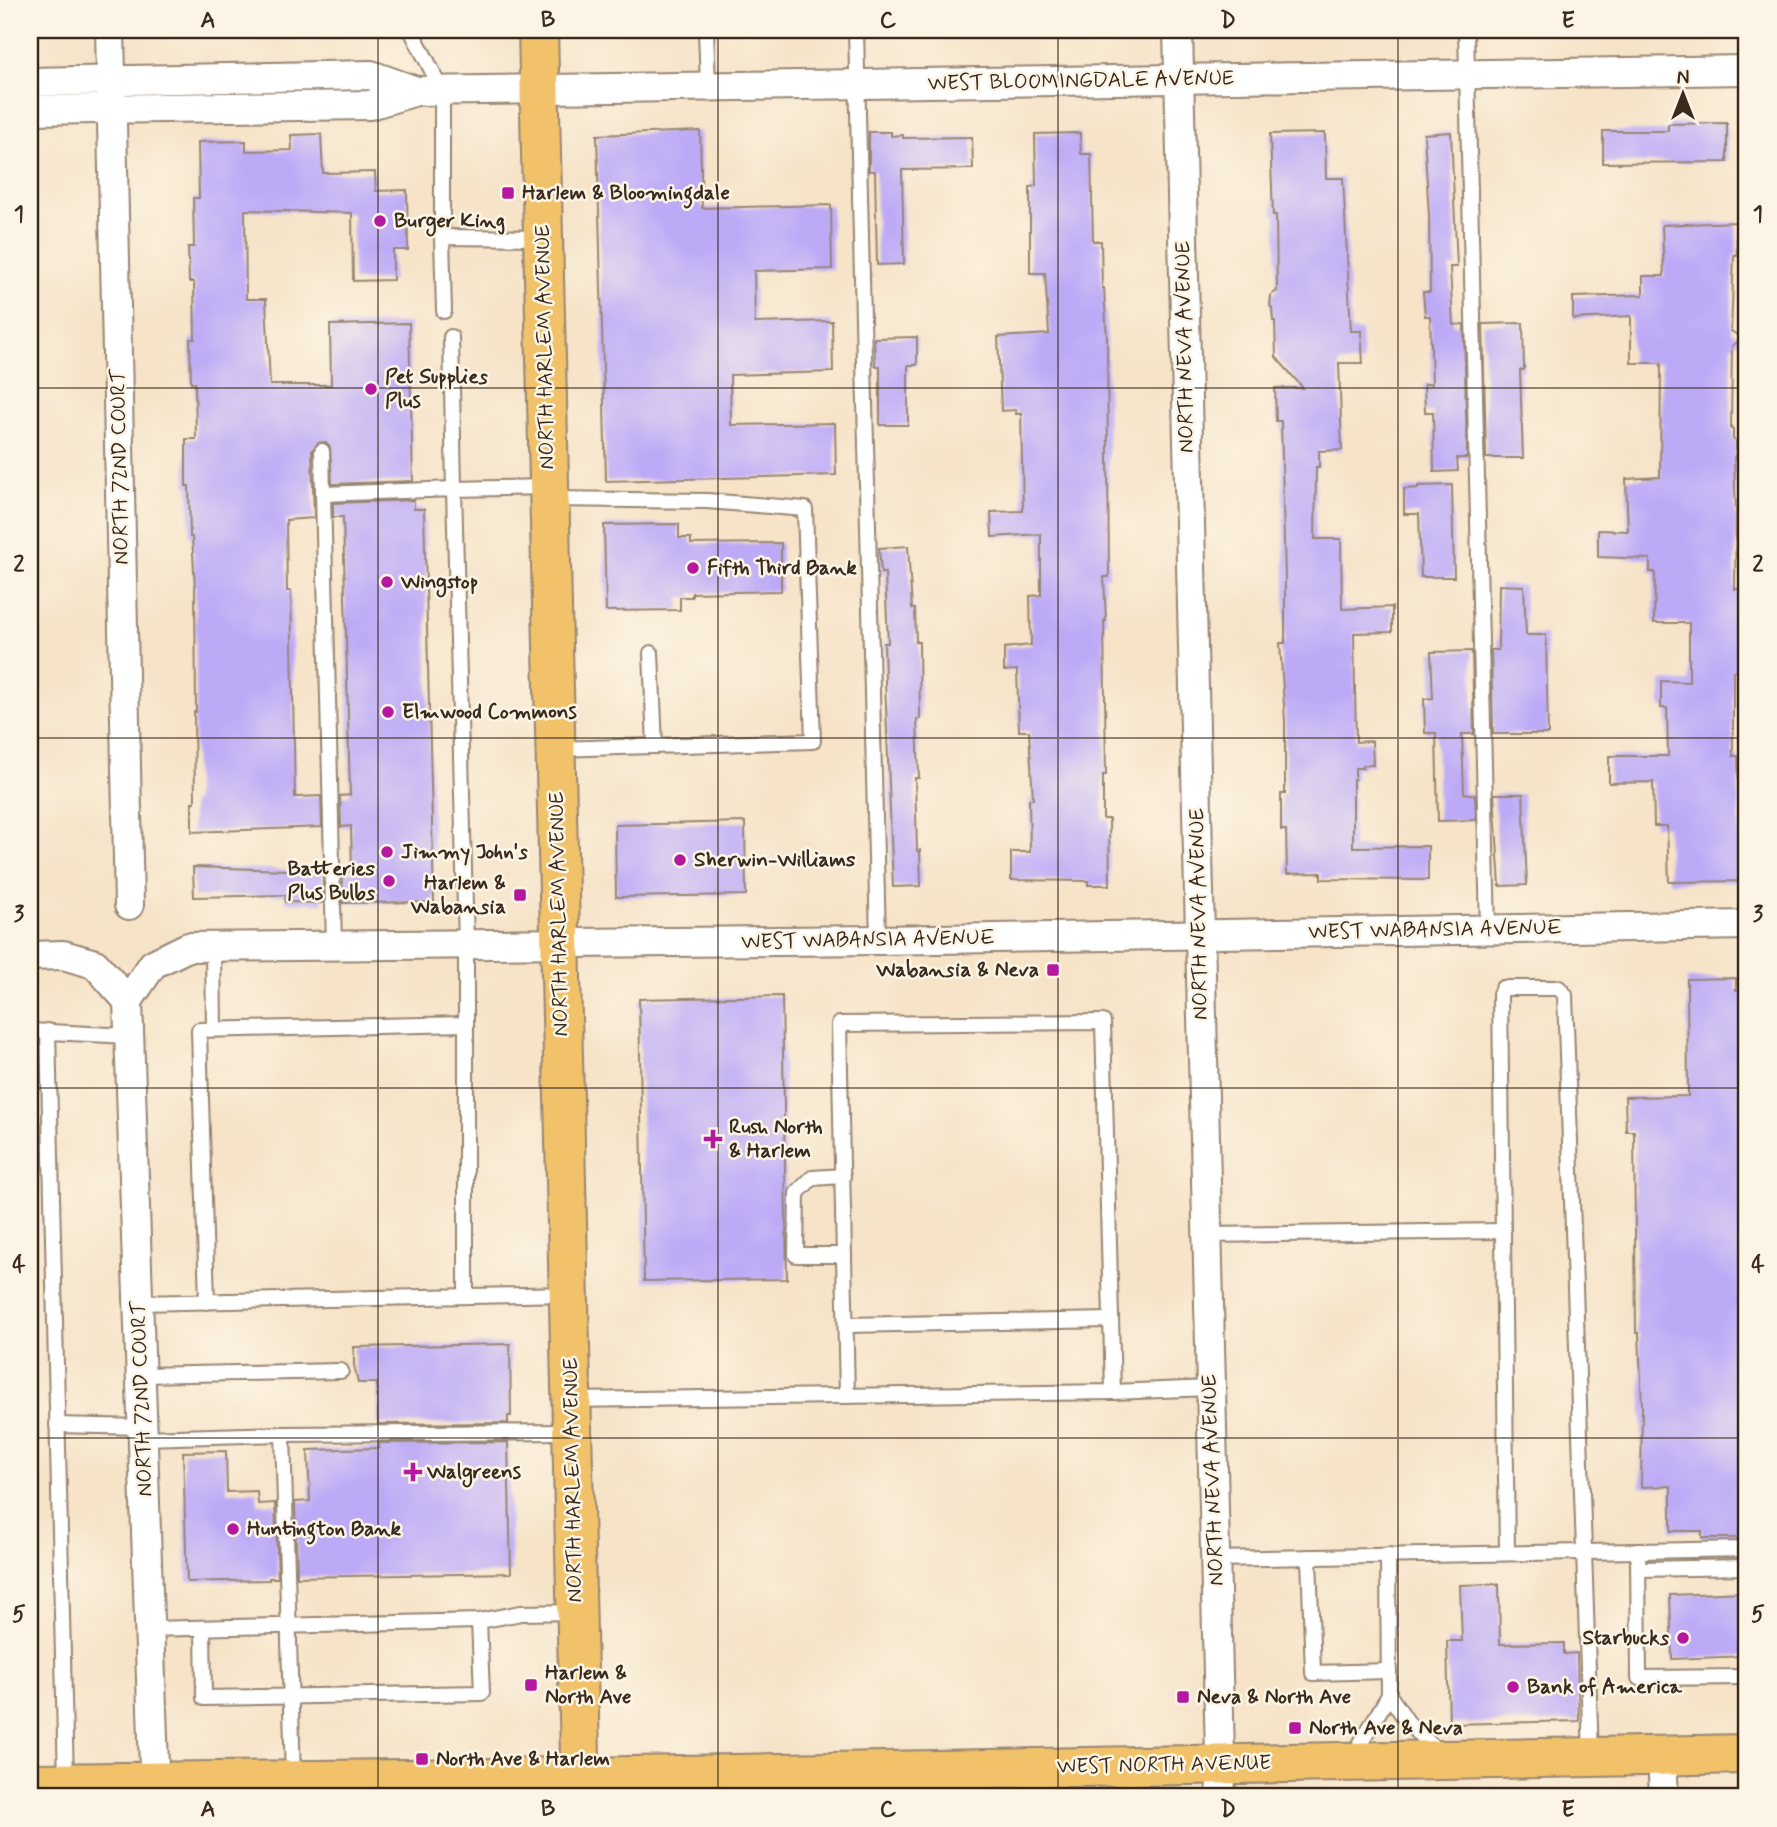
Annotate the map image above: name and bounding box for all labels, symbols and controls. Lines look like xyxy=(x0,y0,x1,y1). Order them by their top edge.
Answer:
text: A xyxy=(200,6,216,36)
text: B xyxy=(541,6,556,36)
text: C xyxy=(880,6,897,36)
text: D xyxy=(1220,6,1236,36)
text: E xyxy=(1561,6,1575,36)
north arrow xyxy=(1648,60,1718,130)
street label: WEST BLOOMINGDALE AVENUE xyxy=(927,64,1235,98)
text: N xyxy=(1677,66,1689,91)
place label: Harlem & Bloomingdale xyxy=(522,179,730,209)
marker: Harlem & Bloomingdale xyxy=(500,185,516,201)
text: 1 xyxy=(14,200,24,230)
text: 1 xyxy=(1753,200,1763,230)
place label: Burger King xyxy=(394,207,505,237)
marker: Burger King xyxy=(372,213,388,229)
street label: NORTH HARLEM AVENUE xyxy=(529,224,561,470)
street label: NORTH NEVA AVENUE xyxy=(1169,241,1201,453)
place label: Pet Supplies Plus xyxy=(385,363,488,415)
street label: NORTH 72ND COURT xyxy=(104,368,136,565)
marker: Pet Supplies Plus xyxy=(363,381,379,397)
text: 2 xyxy=(13,550,25,580)
text: 2 xyxy=(1752,550,1764,580)
place label: Fifth Third Bank xyxy=(707,554,857,582)
marker: Fifth Third Bank xyxy=(685,560,701,576)
place label: Wingstop xyxy=(400,568,478,598)
marker: Wingstop xyxy=(379,574,395,590)
place label: Elmwood Commons xyxy=(402,698,578,726)
marker: Elmwood Commons xyxy=(380,704,396,720)
street label: NORTH HARLEM AVENUE xyxy=(543,791,575,1037)
street label: NORTH NEVA AVENUE xyxy=(1183,808,1215,1020)
place label: Jimmy John's xyxy=(401,838,528,866)
marker: Jimmy John's xyxy=(379,844,395,860)
place label: Sherwin-Williams xyxy=(694,846,856,874)
marker: Sherwin-Williams xyxy=(672,852,688,868)
place label: Batteries Plus Bulbs xyxy=(287,855,376,907)
place label: Harlem & Wabansia xyxy=(410,869,506,921)
marker: Batteries Plus Bulbs xyxy=(381,873,397,889)
marker: Harlem & Wabansia xyxy=(512,887,528,903)
text: 3 xyxy=(14,900,25,930)
text: 3 xyxy=(1753,900,1764,930)
street label: WEST WABANSIA AVENUE xyxy=(1308,914,1562,946)
street label: WEST WABANSIA AVENUE xyxy=(741,924,995,956)
place label: Wabansia & Neva xyxy=(875,956,1039,984)
marker: Wabansia & Neva xyxy=(1045,962,1061,978)
place label: Rush North & Harlem xyxy=(729,1113,823,1165)
marker: Rush North & Harlem xyxy=(703,1129,723,1149)
text: 4 xyxy=(12,1250,26,1280)
text: 4 xyxy=(1751,1250,1765,1280)
street label: NORTH 72ND COURT xyxy=(125,1300,159,1497)
street label: NORTH HARLEM AVENUE xyxy=(557,1357,589,1603)
street label: NORTH NEVA AVENUE xyxy=(1195,1374,1231,1586)
place label: Walgreens xyxy=(426,1458,522,1488)
marker: Walgreens xyxy=(405,1464,421,1480)
place label: Huntington Bank xyxy=(247,1515,402,1545)
marker: Huntington Bank xyxy=(225,1521,241,1537)
text: 5 xyxy=(12,1600,26,1630)
text: 5 xyxy=(1751,1600,1765,1630)
place label: Starbucks xyxy=(1582,1624,1670,1652)
marker: Starbucks xyxy=(1675,1630,1691,1646)
place label: Harlem & North Ave xyxy=(545,1659,631,1711)
place label: Bank of America xyxy=(1527,1673,1683,1701)
marker: Harlem & North Ave xyxy=(523,1677,539,1693)
marker: Bank of America xyxy=(1505,1679,1521,1695)
place label: Neva & North Ave xyxy=(1197,1683,1351,1711)
marker: Neva & North Ave xyxy=(1175,1689,1191,1705)
place label: North Ave & Neva xyxy=(1309,1714,1463,1742)
marker: North Ave & Neva xyxy=(1287,1720,1303,1736)
place label: North Ave & Harlem xyxy=(436,1745,610,1773)
street label: WEST NORTH AVENUE xyxy=(1057,1749,1271,1781)
marker: North Ave & Harlem xyxy=(414,1751,430,1767)
text: A xyxy=(200,1795,216,1825)
text: B xyxy=(541,1795,556,1825)
text: C xyxy=(880,1795,897,1825)
text: D xyxy=(1220,1795,1236,1825)
text: E xyxy=(1561,1795,1575,1825)

